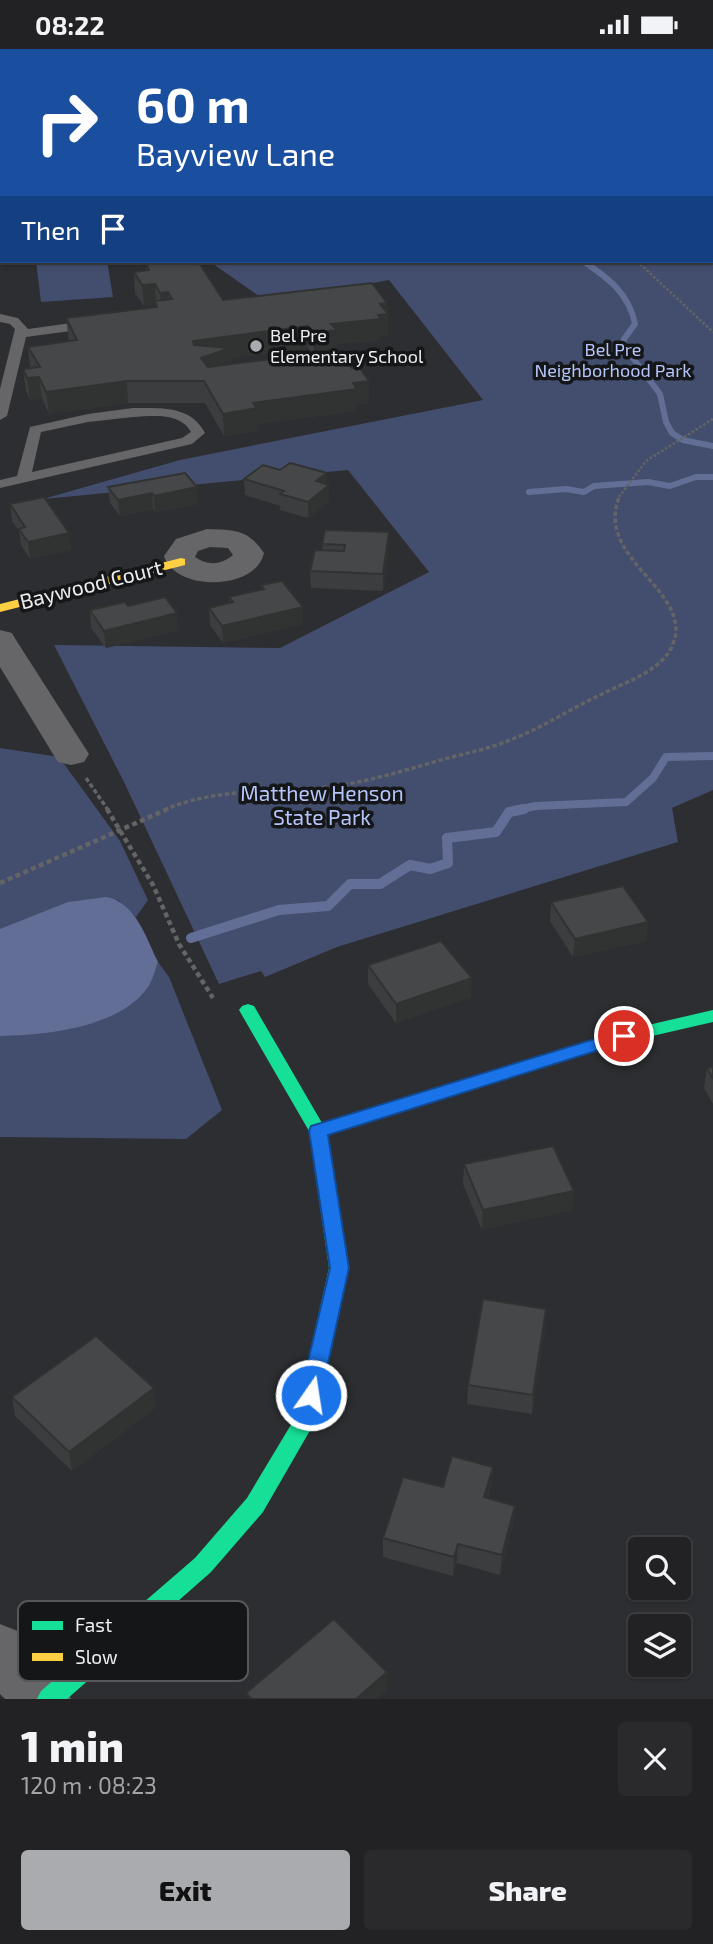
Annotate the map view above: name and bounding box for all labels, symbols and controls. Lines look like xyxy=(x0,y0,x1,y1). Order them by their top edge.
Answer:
text: 08:22 xyxy=(35,9,105,40)
text: 60 m xyxy=(136,74,250,133)
icon: right xyxy=(21,77,112,168)
text: Bayview Lane xyxy=(136,134,335,172)
icon: arrive xyxy=(94,210,132,248)
text: Then xyxy=(21,214,80,245)
place label: Bel Pre Elementary School xyxy=(270,324,424,367)
marker: Bel Pre Elementary School xyxy=(248,338,264,354)
park label: Bel Pre Neighborhood Park xyxy=(534,338,692,381)
street label: Baywood Court xyxy=(17,554,164,613)
park label: Matthew Henson State Park xyxy=(240,780,404,829)
pin xyxy=(594,1006,654,1066)
icon: arrive xyxy=(605,1017,643,1055)
position arrow xyxy=(274,1358,348,1432)
map controls xyxy=(628,1537,691,1677)
button: search xyxy=(628,1537,691,1600)
legend xyxy=(18,1601,248,1681)
text: Fast xyxy=(75,1613,112,1636)
button: layers xyxy=(628,1614,691,1677)
text: Slow xyxy=(75,1645,118,1668)
text: 1 min xyxy=(21,1720,124,1770)
button: close xyxy=(618,1722,692,1796)
text: 120 m · 08:23 xyxy=(21,1771,157,1799)
button: Exit xyxy=(21,1850,350,1930)
button: Share xyxy=(364,1850,692,1930)

